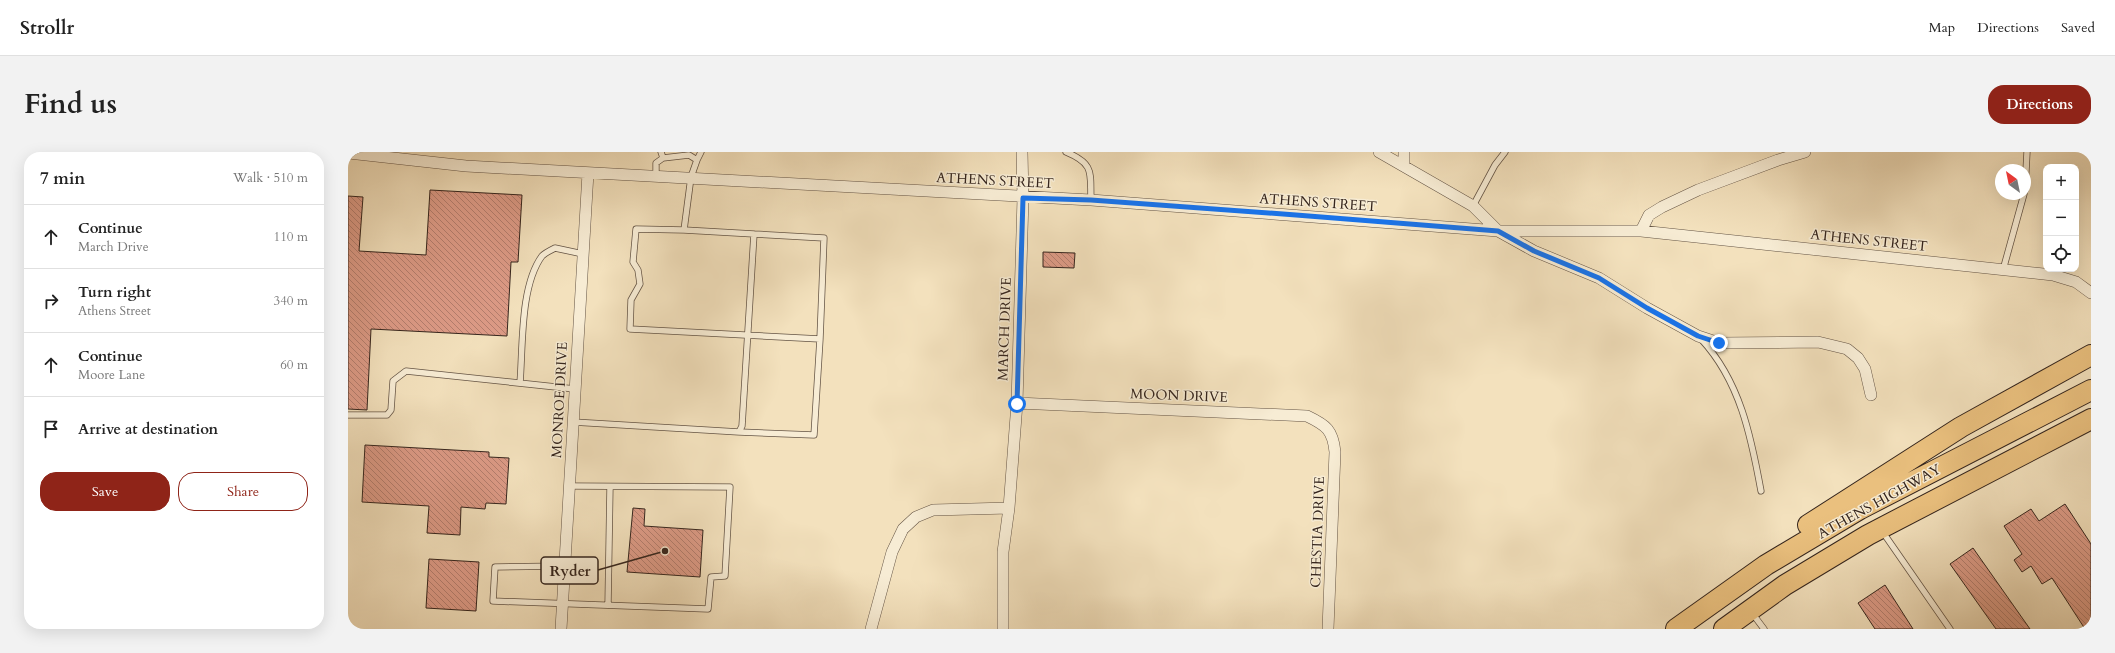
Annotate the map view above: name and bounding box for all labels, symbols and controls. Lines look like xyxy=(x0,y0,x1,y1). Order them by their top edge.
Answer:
text: Strollr xyxy=(20,15,74,41)
text: Map xyxy=(1929,18,1955,37)
text: Directions xyxy=(1977,18,2039,37)
text: Saved xyxy=(2061,18,2095,37)
text: Find us xyxy=(24,85,117,123)
button: Directions xyxy=(1988,85,2091,124)
north arrow xyxy=(1995,164,2031,200)
map controls xyxy=(2043,164,2079,272)
button: + xyxy=(2043,164,2079,200)
text: 7 min xyxy=(40,167,85,190)
street label: ATHENS STREET xyxy=(936,168,1054,193)
text: Walk · 510 m xyxy=(233,169,308,187)
street label: ATHENS STREET xyxy=(1259,189,1377,216)
button: − xyxy=(2043,200,2079,236)
text: Continue xyxy=(78,218,143,238)
street label: ATHENS STREET xyxy=(1809,225,1929,256)
icon: ahead xyxy=(40,226,62,248)
text: 110 m xyxy=(274,228,308,246)
button: locate xyxy=(2043,236,2079,272)
text: March Drive xyxy=(78,238,149,256)
street label: MARCH DRIVE xyxy=(993,276,1016,381)
text: Turn right xyxy=(78,282,151,302)
icon: right xyxy=(40,290,62,312)
text: 340 m xyxy=(274,292,308,310)
text: Athens Street xyxy=(78,302,151,320)
route end xyxy=(1710,334,1728,352)
street label: MONROE DRIVE xyxy=(547,341,572,459)
text: Continue xyxy=(78,346,143,366)
icon: ahead xyxy=(40,354,62,376)
text: 60 m xyxy=(280,356,308,374)
text: Moore Lane xyxy=(78,366,145,384)
street label: MOON DRIVE xyxy=(1130,384,1229,407)
route start xyxy=(1008,395,1026,413)
icon: arrive xyxy=(40,418,62,440)
text: Arrive at destination xyxy=(78,419,218,439)
street label: ATHENS HIGHWAY xyxy=(1814,459,1945,543)
button: Save xyxy=(40,472,170,511)
button: Share xyxy=(178,472,308,511)
street label: CHESTIA DRIVE xyxy=(1306,476,1329,588)
callout: Ryder xyxy=(541,557,598,584)
text: Ryder xyxy=(550,561,591,581)

